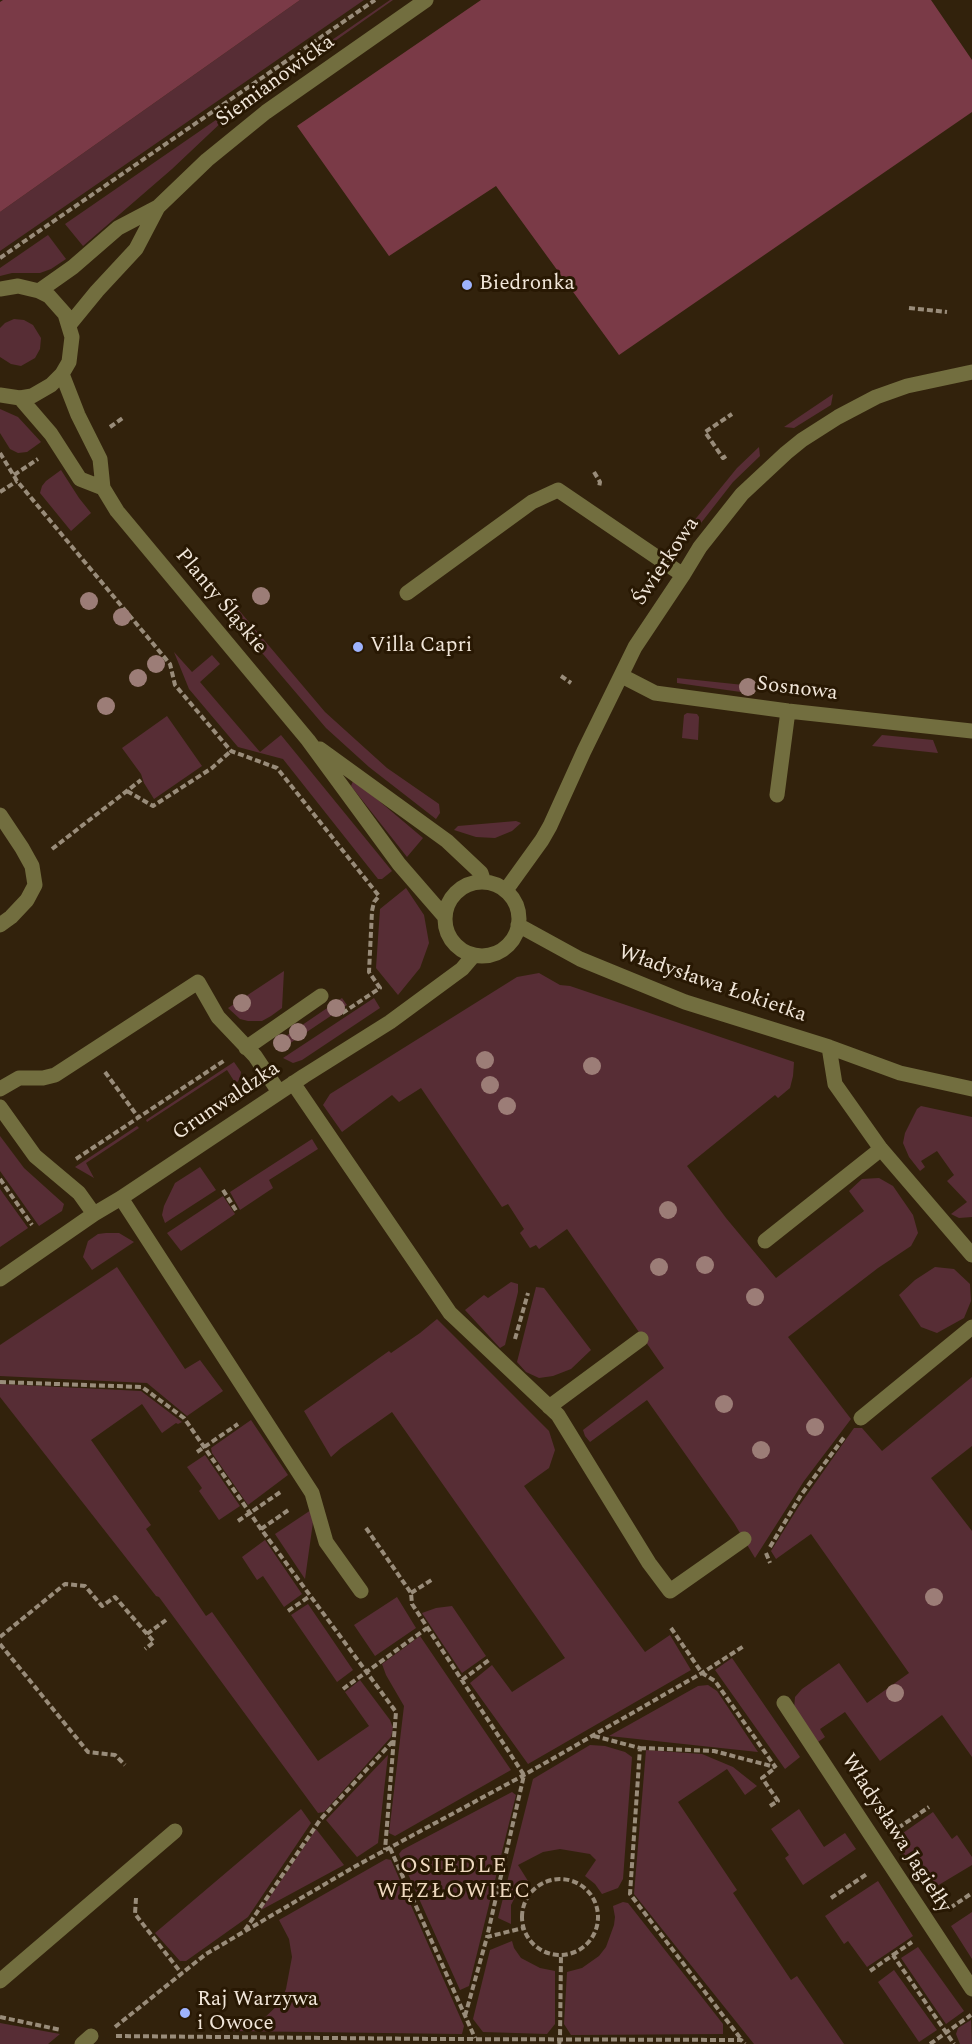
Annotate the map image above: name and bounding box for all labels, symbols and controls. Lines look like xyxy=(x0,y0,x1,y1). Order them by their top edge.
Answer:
street label: Siemianowicka xyxy=(212,31,340,133)
place label: Biedronka xyxy=(479,272,575,298)
marker: Biedronka xyxy=(460,278,474,292)
street label: Świerkowa xyxy=(628,513,706,611)
street label: Planty Śląskie xyxy=(169,544,271,660)
place label: Villa Capri xyxy=(370,634,472,660)
marker: Villa Capri xyxy=(351,640,365,654)
street label: Sosnowa xyxy=(755,673,839,707)
street label: Władysława Łokietka xyxy=(615,941,809,1029)
street label: Grunwaldzka xyxy=(169,1057,285,1147)
street label: Władysława Jagiełły xyxy=(834,1750,956,1918)
district label: OSIEDLE WĘZŁOWIEC xyxy=(376,1855,532,1906)
place label: Raj Warzywa i Owoce xyxy=(197,1988,318,2038)
marker: Raj Warzywa i Owoce xyxy=(178,2006,192,2020)

